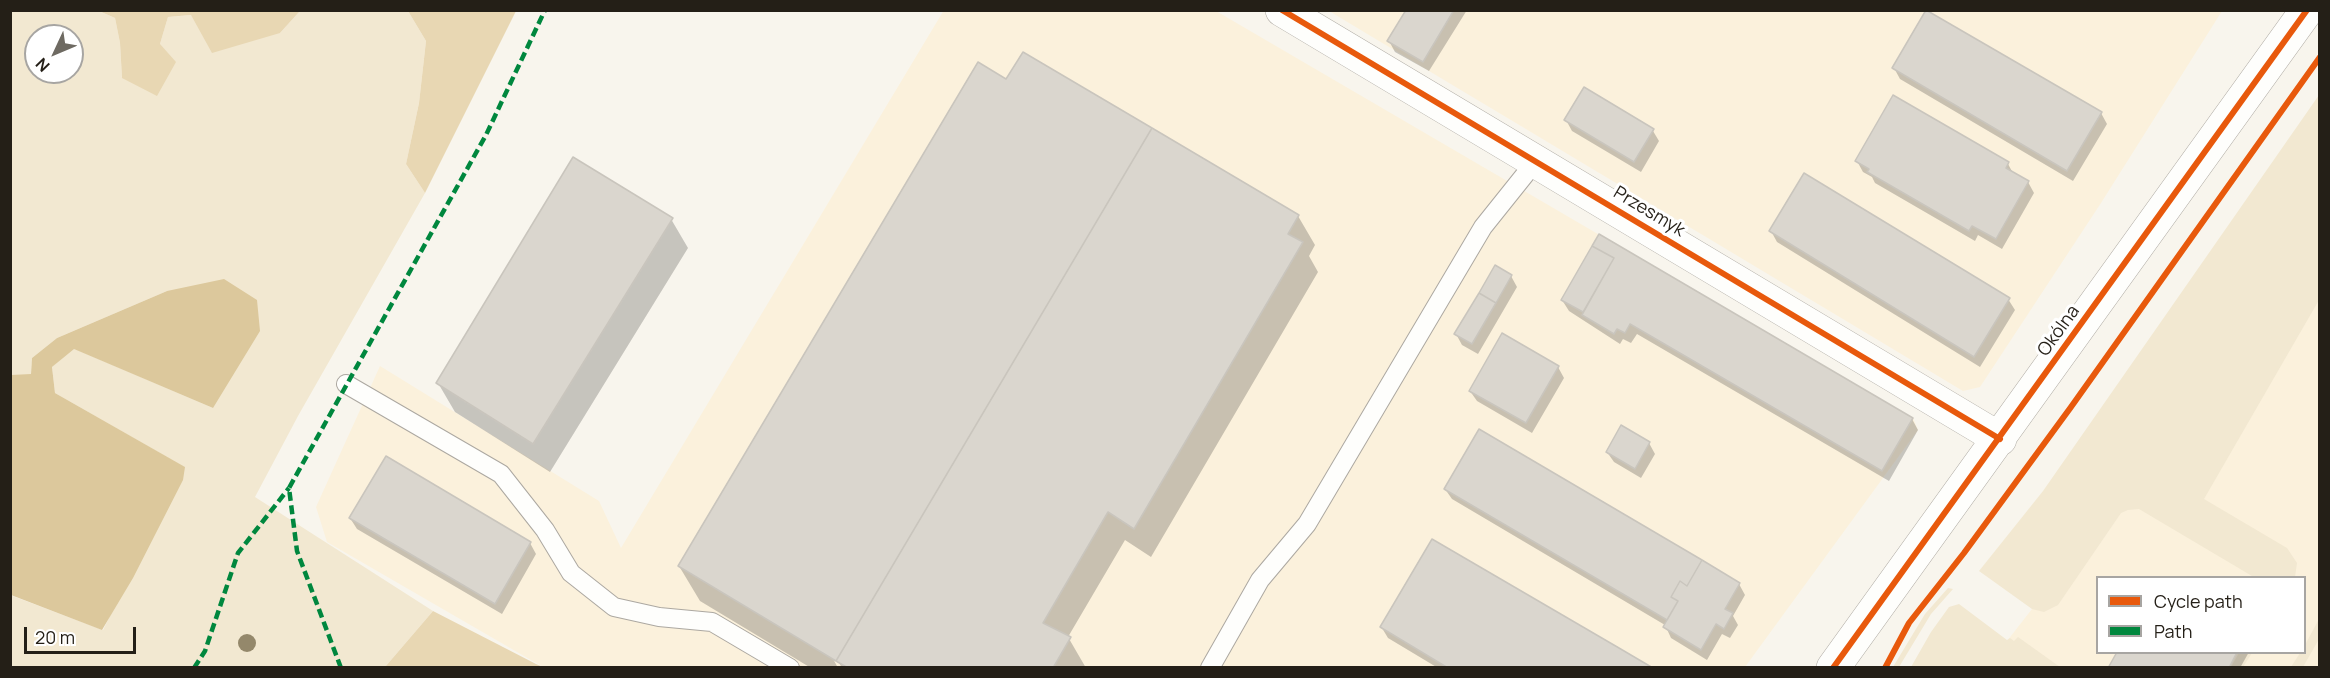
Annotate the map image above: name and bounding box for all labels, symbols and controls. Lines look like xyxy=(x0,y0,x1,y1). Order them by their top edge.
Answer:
north arrow xyxy=(24,24,84,84)
text: N xyxy=(31,53,54,77)
street label: Przesmyk xyxy=(1609,182,1689,242)
street label: Okólna xyxy=(2033,301,2085,361)
legend xyxy=(2096,576,2306,654)
text: Cycle path xyxy=(2154,589,2243,613)
scale bar xyxy=(27,615,140,653)
text: Path xyxy=(2154,619,2192,643)
text: 20 m xyxy=(35,625,75,649)

